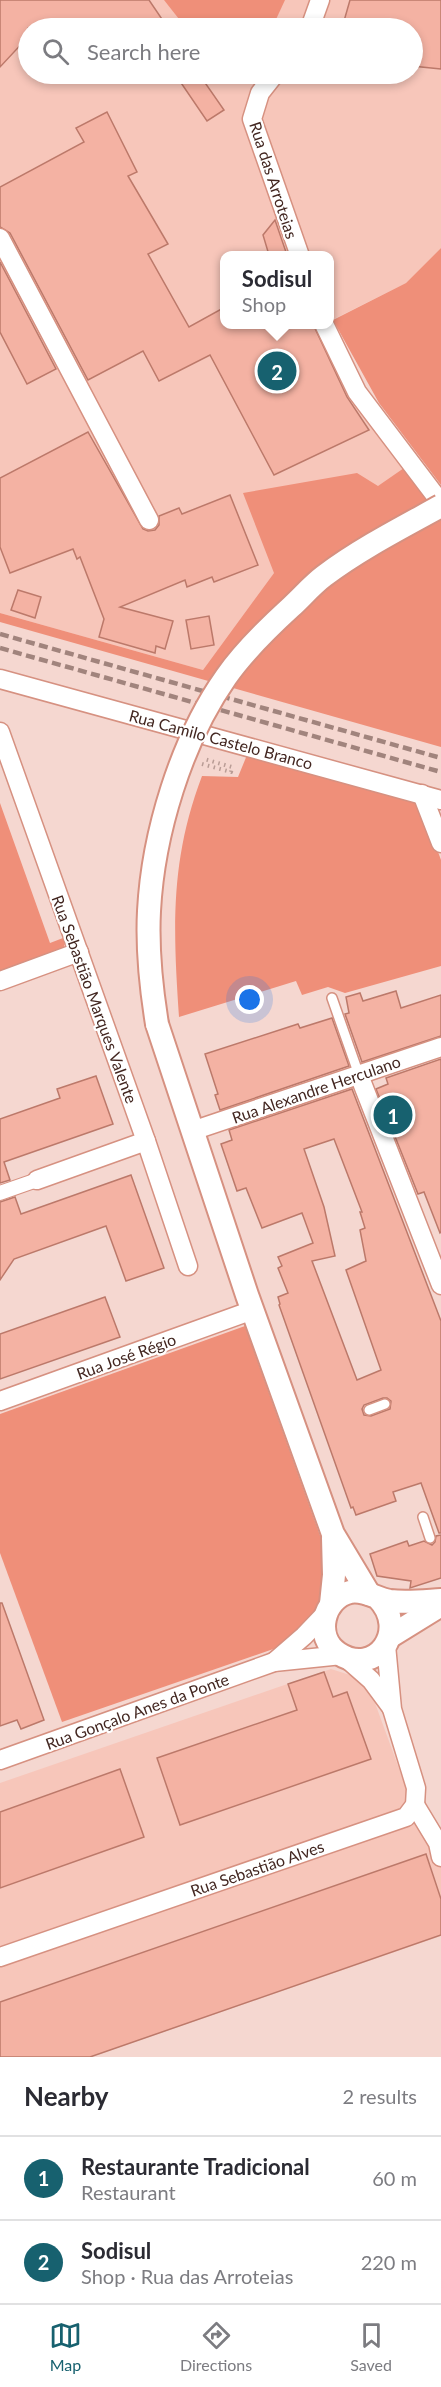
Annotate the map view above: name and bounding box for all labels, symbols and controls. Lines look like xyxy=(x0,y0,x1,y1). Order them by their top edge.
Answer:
search box xyxy=(18,18,423,84)
icon: search xyxy=(39,35,72,68)
text: Search here xyxy=(87,38,200,65)
street label: Rua das Arroteias xyxy=(246,119,302,241)
popup xyxy=(220,251,334,329)
text: Sodisul xyxy=(242,265,312,292)
text: Shop xyxy=(242,292,286,316)
pin: 2 xyxy=(258,348,296,394)
street label: Rua Camilo Castelo Branco xyxy=(127,705,315,773)
street label: Rua Sebastião Marques Valente xyxy=(48,892,142,1106)
your location xyxy=(235,985,264,1014)
street label: Rua Alexandre Herculano xyxy=(229,1051,403,1127)
pin: 1 xyxy=(374,1092,412,1138)
street label: Rua José Régio xyxy=(74,1329,178,1383)
street label: Rua Gonçalo Anes da Ponte xyxy=(43,1669,231,1753)
street label: Rua Sebastião Alves xyxy=(188,1836,326,1900)
text: Nearby xyxy=(24,2080,109,2112)
text: 2 results xyxy=(342,2084,417,2108)
text: Restaurante Tradicional xyxy=(81,2153,310,2180)
text: 1 xyxy=(38,2166,49,2190)
text: 60 m xyxy=(372,2166,417,2190)
text: Restaurant xyxy=(81,2180,176,2204)
text: Sodisul xyxy=(81,2237,151,2264)
text: 2 xyxy=(38,2250,49,2274)
text: 220 m xyxy=(361,2250,417,2274)
text: Shop · Rua das Arroteias xyxy=(81,2264,293,2288)
tab: Map xyxy=(49,2319,82,2374)
tab: Directions xyxy=(180,2319,252,2374)
tab: Saved xyxy=(350,2319,392,2374)

